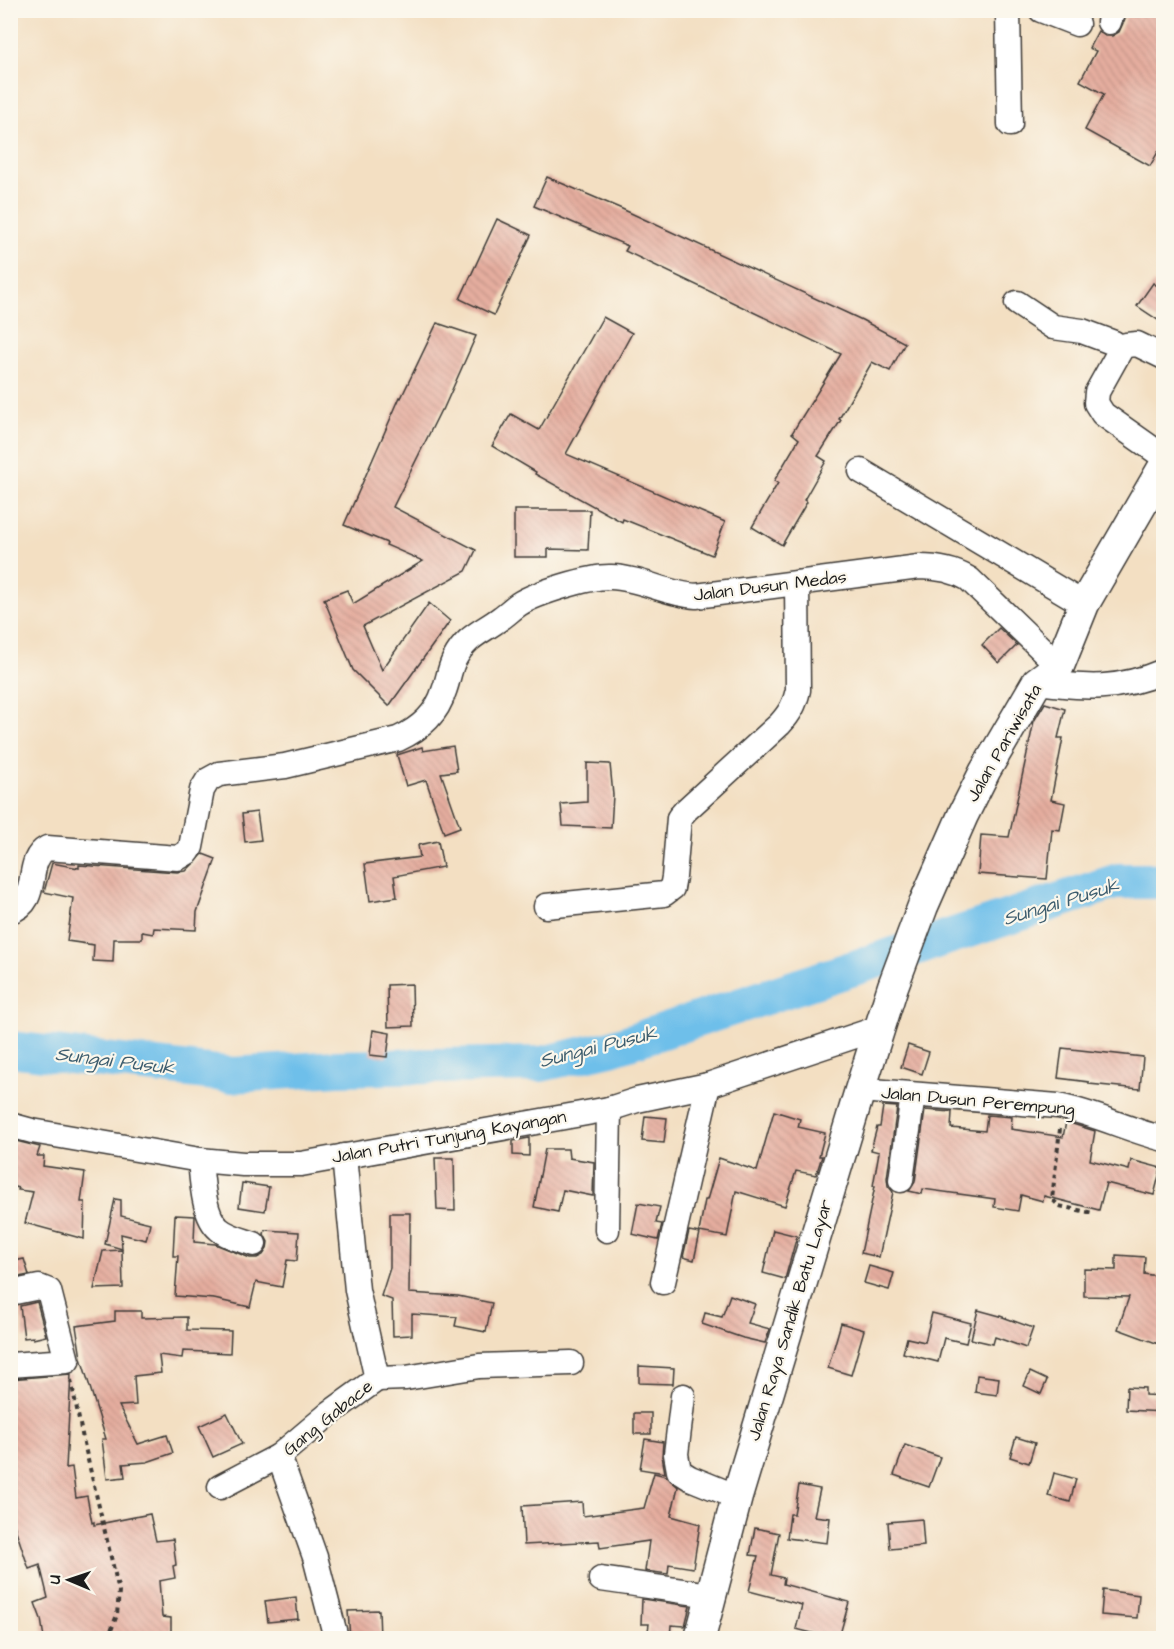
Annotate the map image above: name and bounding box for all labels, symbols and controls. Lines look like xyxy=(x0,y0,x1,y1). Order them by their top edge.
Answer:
street label: Jalan Dusun Medas xyxy=(692,564,848,608)
street label: Jalan Pariwisata xyxy=(960,680,1048,806)
water label: Sungai Pusuk xyxy=(1000,871,1123,934)
water label: Sungai Pusuk xyxy=(536,1019,661,1076)
water label: Sungai Pusuk xyxy=(54,1040,177,1083)
street label: Jalan Dusun Perempung xyxy=(880,1080,1076,1123)
street label: Jalan Putri Tunjung Kayangan xyxy=(330,1104,568,1171)
street label: Jalan Raya Sandik Batu Layar xyxy=(741,1196,840,1444)
street label: Gang Gabace xyxy=(278,1374,379,1463)
north arrow xyxy=(39,1550,99,1610)
text: U xyxy=(44,1575,66,1584)

